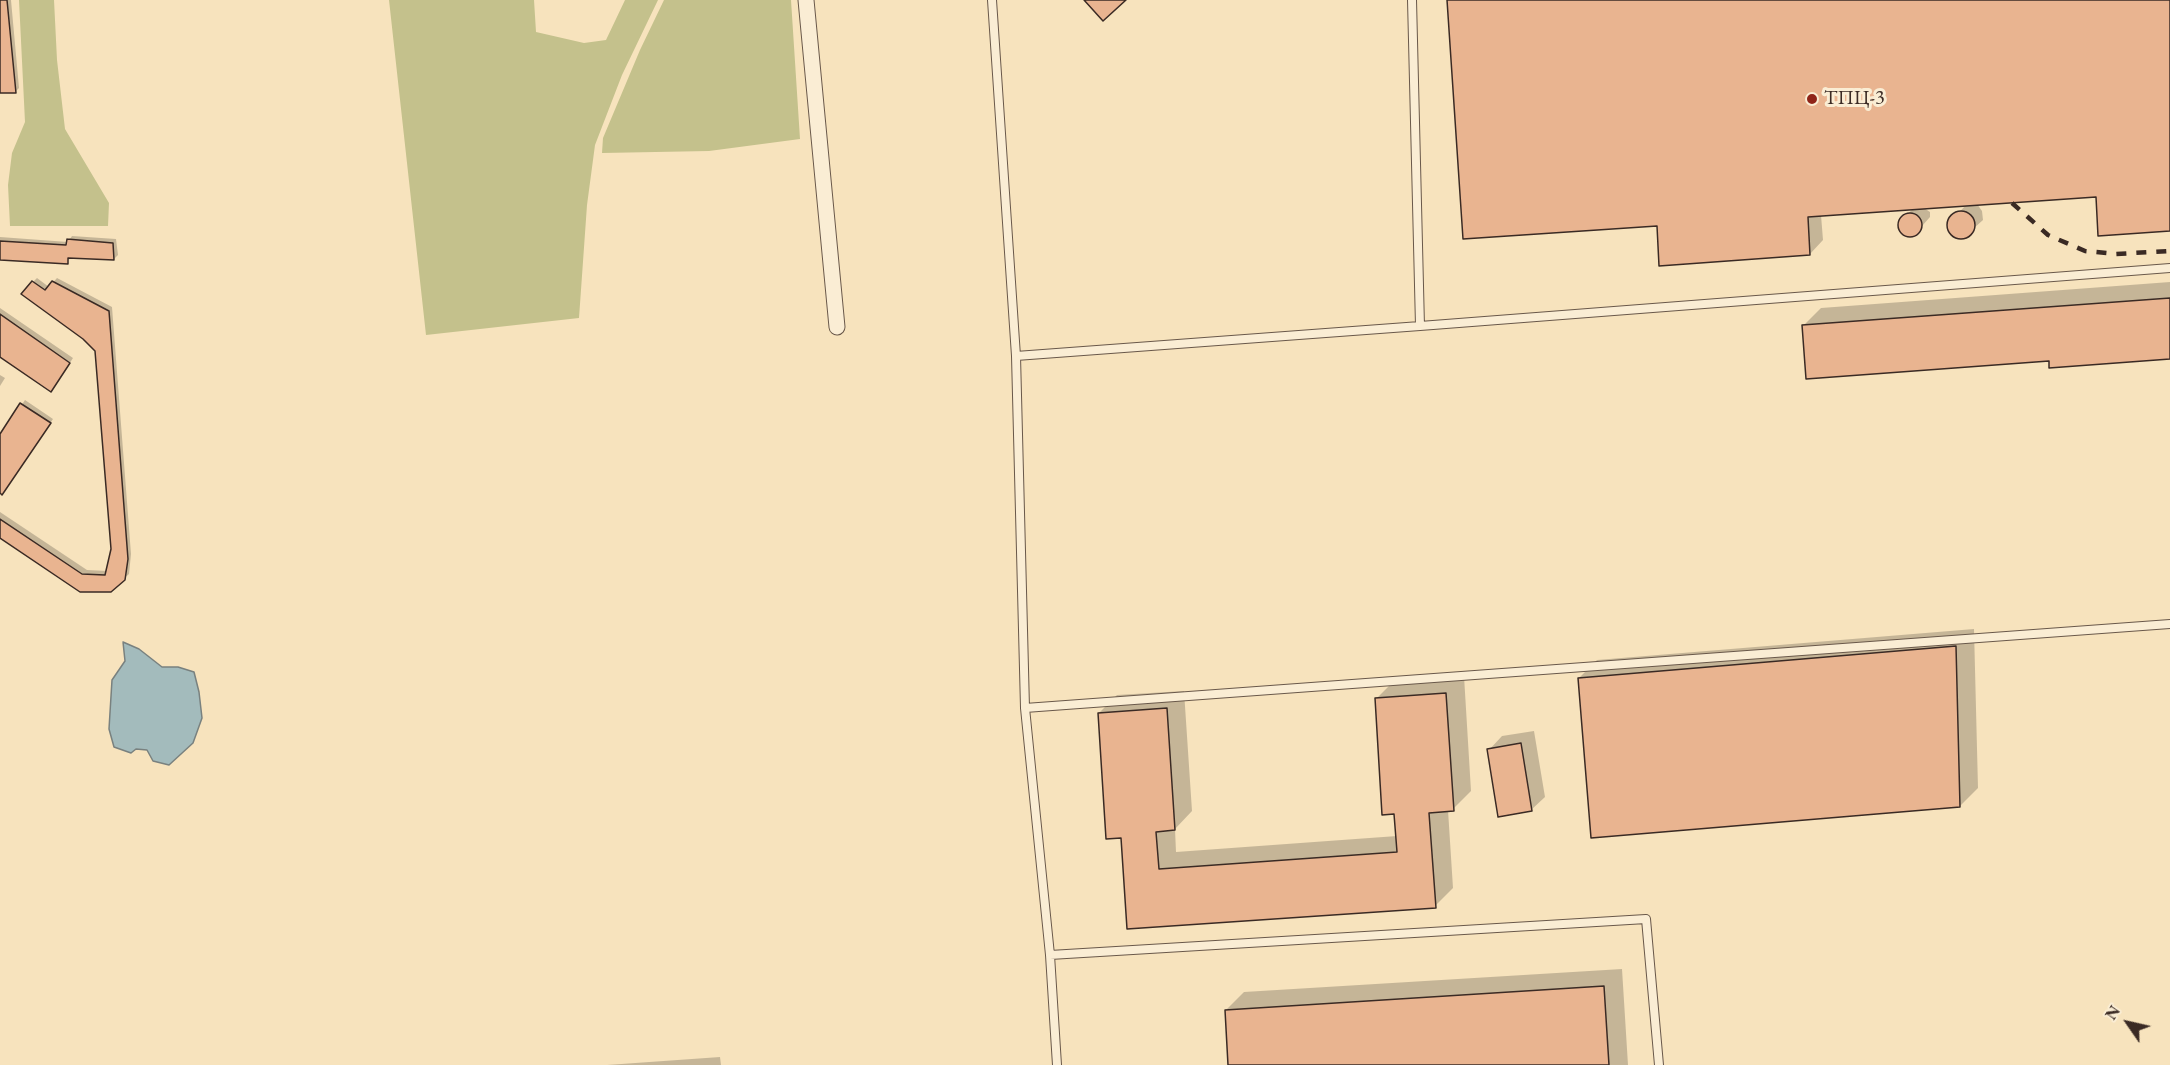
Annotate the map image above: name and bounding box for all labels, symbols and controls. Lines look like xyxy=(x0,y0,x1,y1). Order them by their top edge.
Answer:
place label: ТПЦ-3 xyxy=(1824,87,1885,111)
marker: ТПЦ-3 xyxy=(1805,92,1819,106)
north arrow xyxy=(2098,993,2158,1053)
text: N xyxy=(2100,1001,2125,1024)

